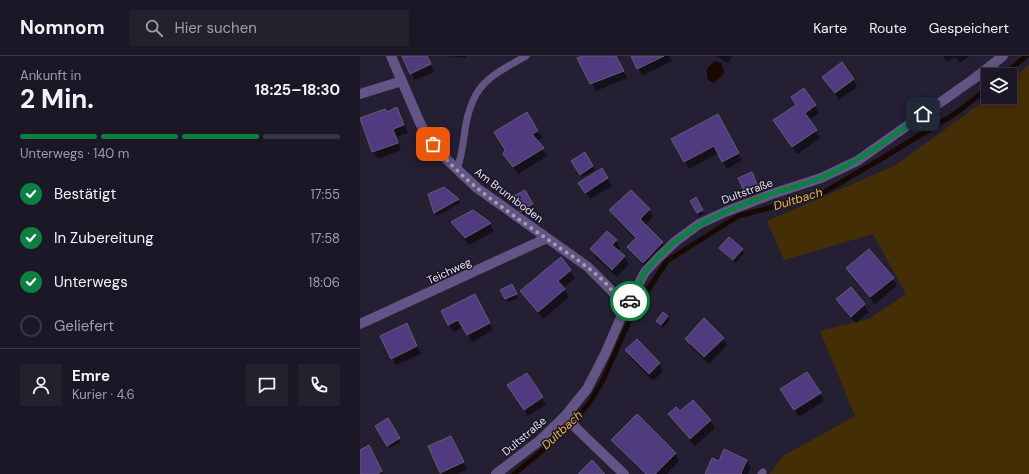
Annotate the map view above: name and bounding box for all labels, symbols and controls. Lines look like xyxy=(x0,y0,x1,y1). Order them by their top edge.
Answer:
search box xyxy=(129,10,409,46)
text: Nomnom xyxy=(20,15,105,40)
icon: search xyxy=(143,17,165,39)
text: Hier suchen xyxy=(175,18,257,38)
text: Karte xyxy=(813,19,847,37)
text: Route xyxy=(869,19,907,37)
text: Gespeichert xyxy=(929,19,1009,37)
text: Ankunft in xyxy=(20,67,81,84)
map controls xyxy=(981,68,1017,104)
button: layers xyxy=(981,68,1017,104)
text: 18:25–18:30 xyxy=(254,80,340,100)
text: 2 Min. xyxy=(20,82,94,116)
pin xyxy=(906,97,940,131)
icon: home xyxy=(912,103,934,125)
pin xyxy=(416,127,450,161)
icon: bag xyxy=(422,133,444,155)
text: Unterwegs · 140 m xyxy=(20,145,129,162)
street label: Am Brunnboden xyxy=(472,165,546,225)
street label: Dultstraße xyxy=(719,175,775,207)
icon: check xyxy=(20,183,42,205)
text: Bestätigt xyxy=(54,184,116,204)
water label: Dultbach xyxy=(772,184,825,214)
text: 17:55 xyxy=(311,186,340,203)
icon: check xyxy=(20,227,42,249)
text: In Zubereitung xyxy=(54,228,154,248)
text: 17:58 xyxy=(311,230,340,247)
street label: Teichweg xyxy=(425,255,473,287)
icon: check xyxy=(20,271,42,293)
text: Unterwegs xyxy=(54,272,128,292)
text: 18:06 xyxy=(308,274,340,291)
courier xyxy=(610,281,650,321)
icon: car xyxy=(619,290,641,312)
text: Geliefert xyxy=(54,316,114,336)
button: person xyxy=(20,364,62,406)
button: chat xyxy=(246,364,288,406)
button: phone xyxy=(298,364,340,406)
text: Emre xyxy=(72,366,110,386)
text: Kurier · 4.6 xyxy=(72,386,135,403)
water label: Dultbach xyxy=(538,407,586,453)
street label: Dultstraße xyxy=(499,413,549,459)

